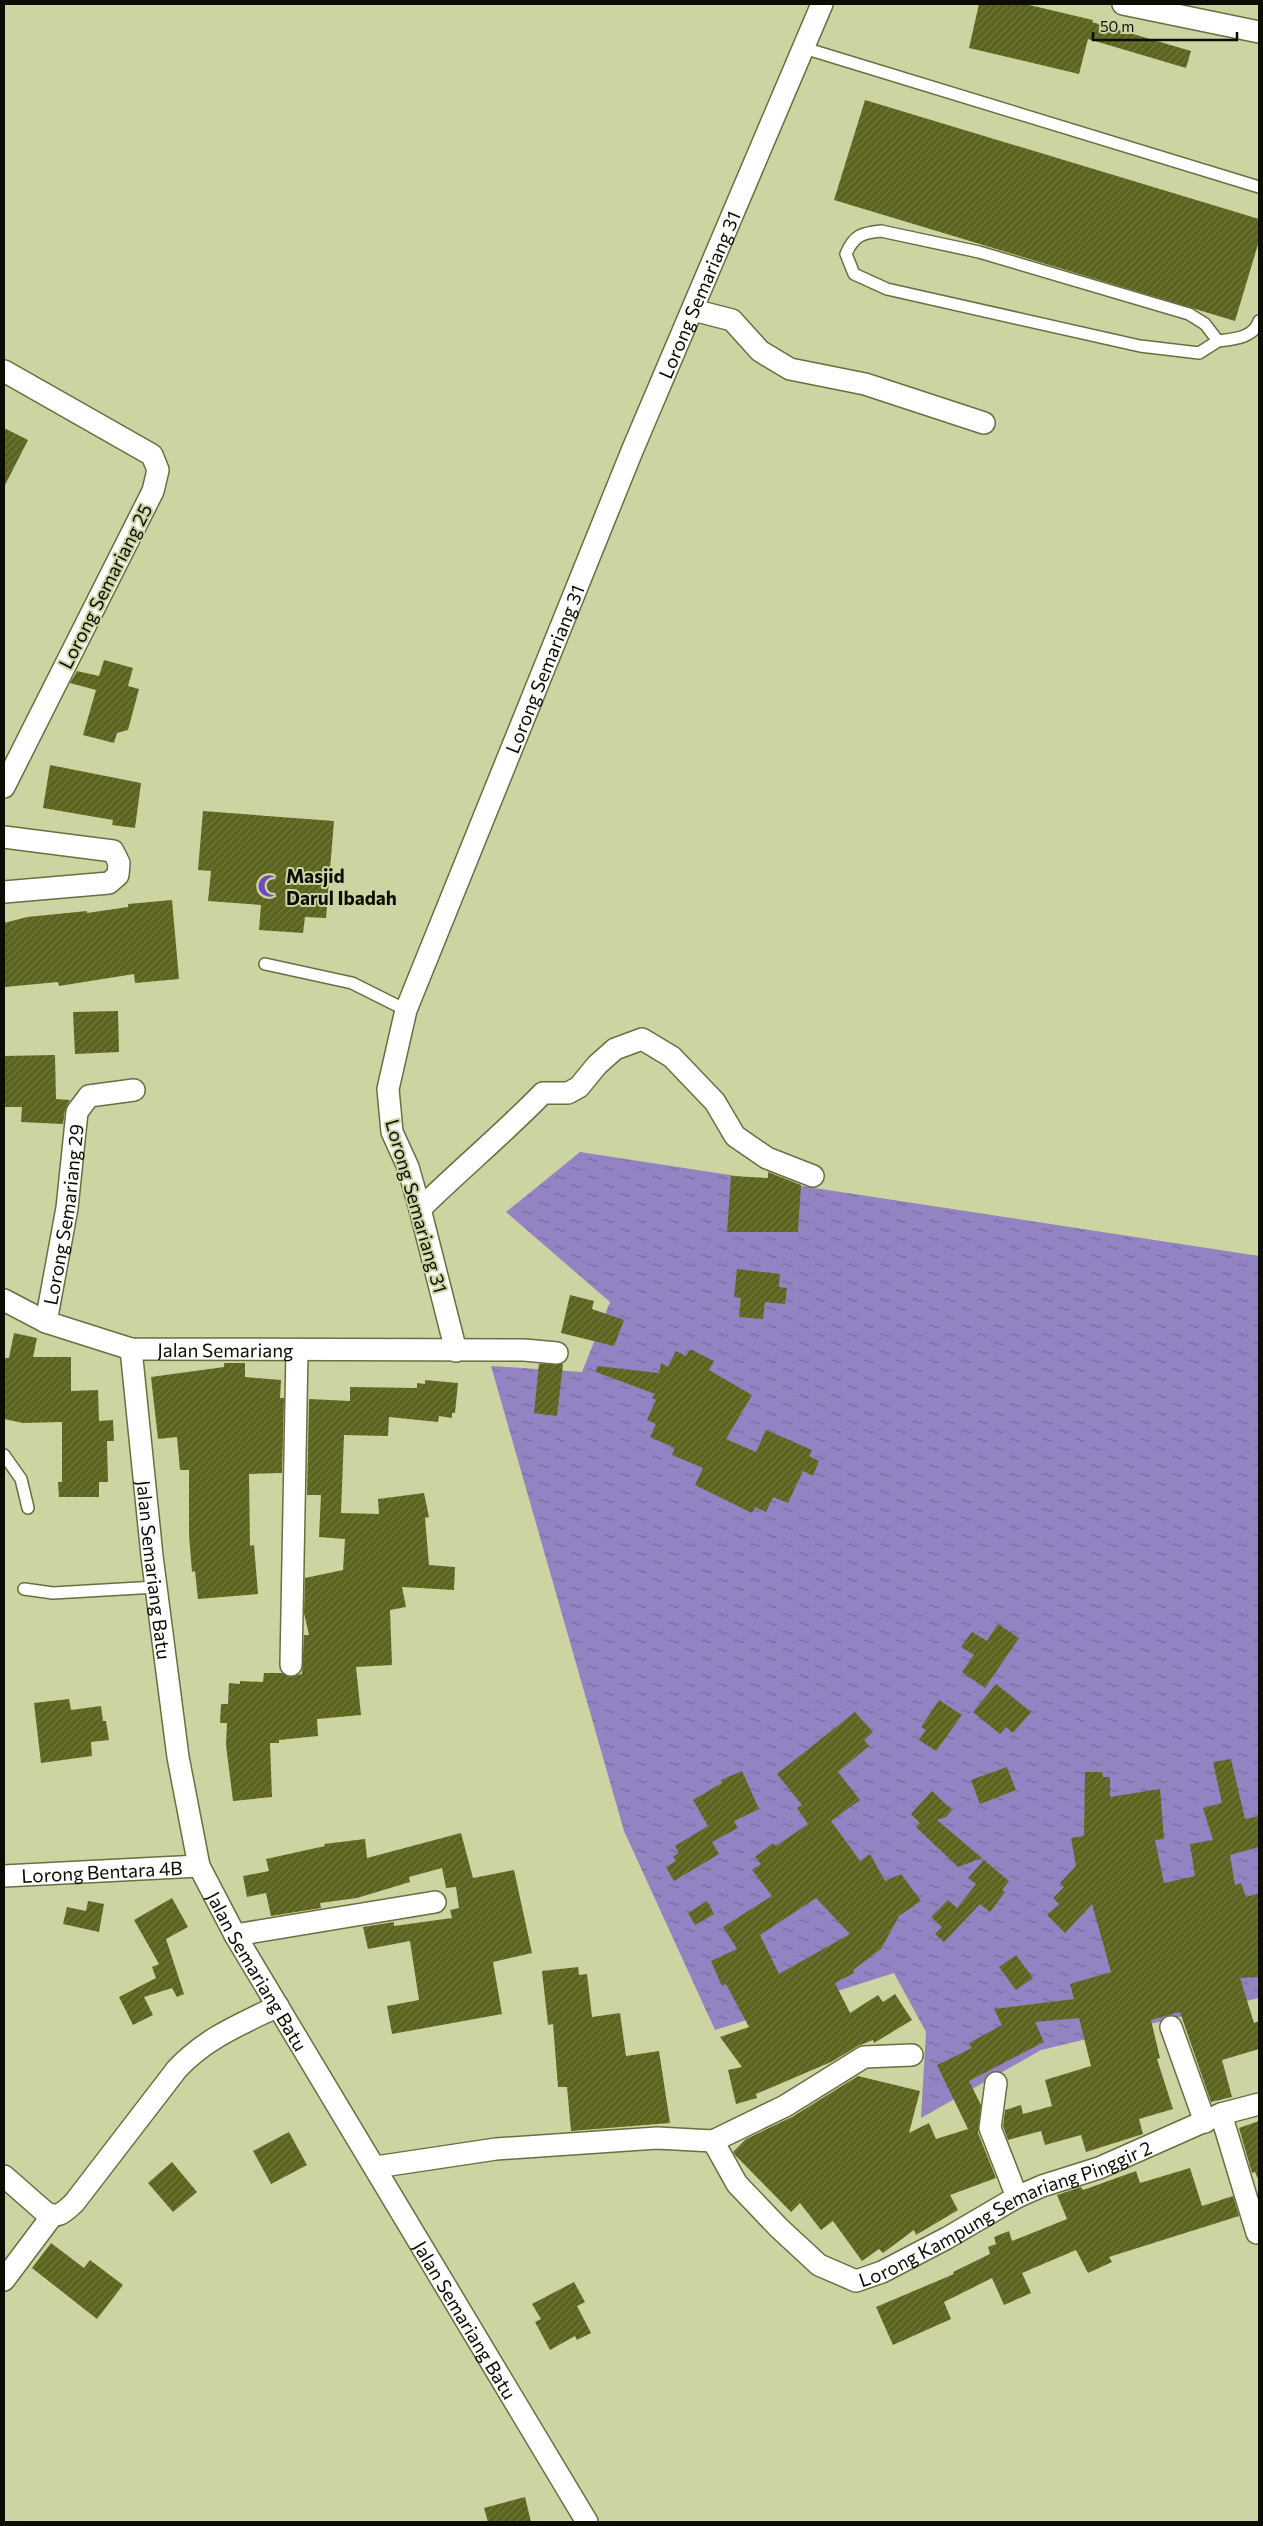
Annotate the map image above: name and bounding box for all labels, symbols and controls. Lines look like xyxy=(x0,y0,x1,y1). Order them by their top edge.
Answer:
scale bar xyxy=(1093,10,1237,42)
text: 50 m xyxy=(1100,17,1134,35)
street label: Lorong Semariang 31 xyxy=(653,207,744,382)
street label: Lorong Semariang 25 xyxy=(53,500,157,672)
street label: Lorong Semariang 31 xyxy=(500,581,588,756)
place label: Masjid Darul Ibadah xyxy=(286,864,397,909)
mosque icon: Masjid Darul Ibadah xyxy=(256,873,282,899)
street label: Lorong Semariang 31 xyxy=(381,1117,453,1295)
street label: Lorong Semariang 29 xyxy=(38,1123,87,1307)
street label: Jalan Semariang xyxy=(157,1338,293,1361)
street label: Jalan Semariang Batu xyxy=(133,1479,177,1661)
street label: Lorong Bentara 4B xyxy=(21,1855,183,1887)
street label: Jalan Semariang Batu xyxy=(203,1887,313,2055)
street label: Lorong Kampung Semariang Pinggir 2 xyxy=(855,2135,1155,2291)
street label: Jalan Semariang Batu xyxy=(409,2236,522,2403)

